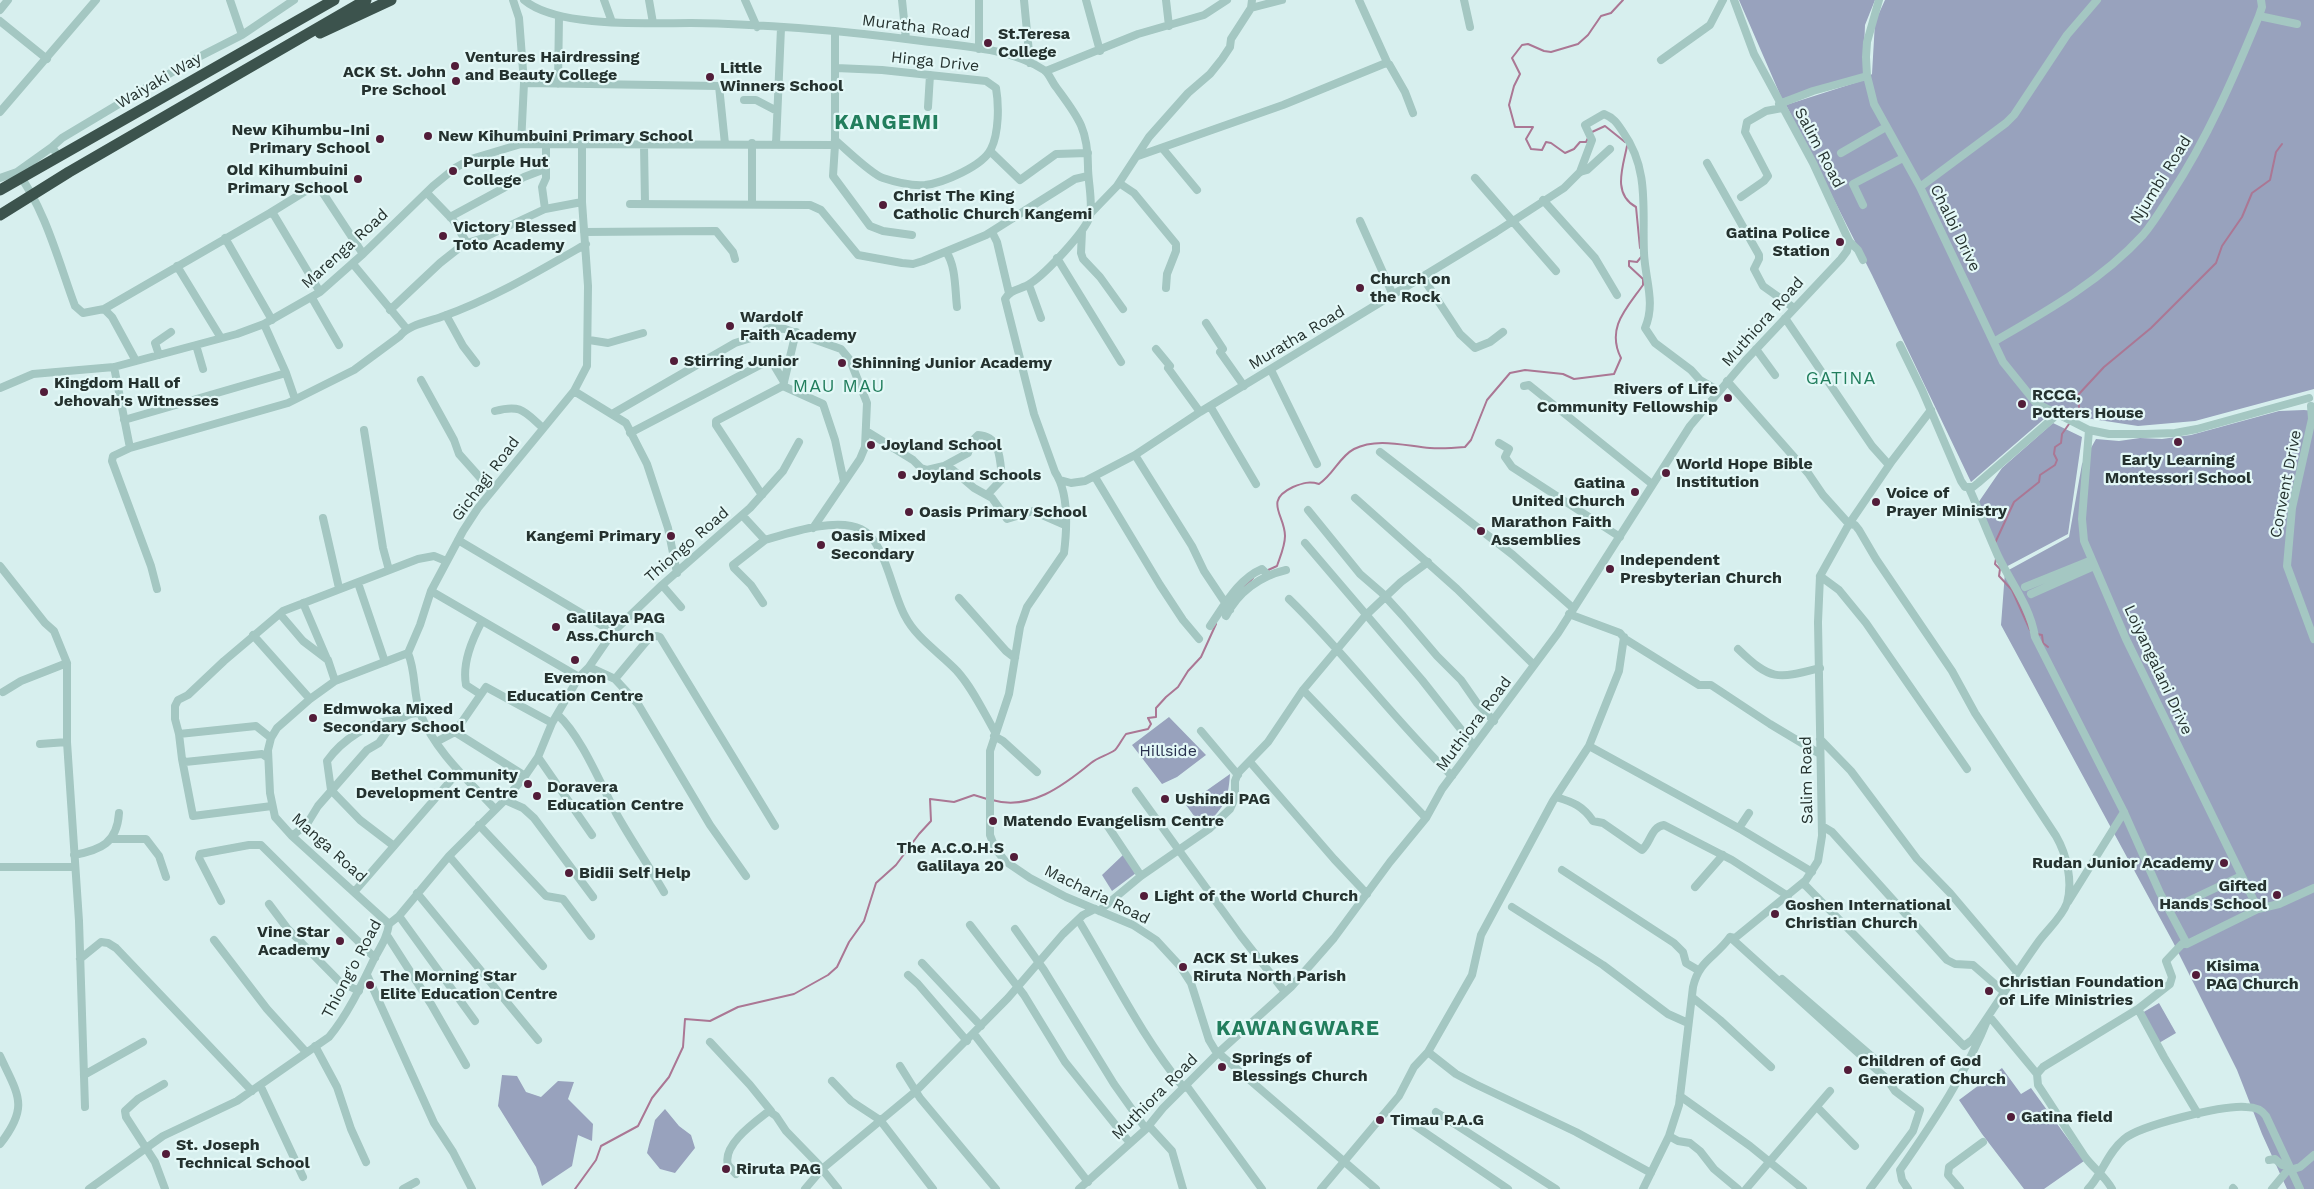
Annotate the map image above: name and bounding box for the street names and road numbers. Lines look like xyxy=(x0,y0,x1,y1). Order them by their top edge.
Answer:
street label: Muratha Road xyxy=(861,11,971,43)
street label: Hinga Drive xyxy=(890,48,980,76)
street label: Waiyaki Way xyxy=(113,49,205,113)
street label: Salim Road xyxy=(1790,105,1848,191)
street label: Njumbi Road xyxy=(2126,133,2196,227)
street label: Chalbi Drive xyxy=(1926,181,1984,275)
street label: Marenga Road xyxy=(298,205,392,293)
street label: Muthiora Road xyxy=(1718,273,1808,371)
street label: Muratha Road xyxy=(1246,302,1348,374)
street label: Convent Drive xyxy=(2266,428,2306,540)
street label: Gichagi Road xyxy=(448,433,524,525)
street label: Thiongo Road xyxy=(641,503,733,587)
street label: Loiyangalani Drive xyxy=(2119,602,2197,738)
street label: Muthiora Road xyxy=(1432,673,1516,775)
street label: Salim Road xyxy=(1797,736,1817,824)
street label: Manga Road xyxy=(287,809,371,887)
street label: Macharia Road xyxy=(1041,861,1153,929)
street label: Thiong'o Road xyxy=(318,916,386,1022)
street label: Muthiora Road xyxy=(1108,1050,1202,1144)

